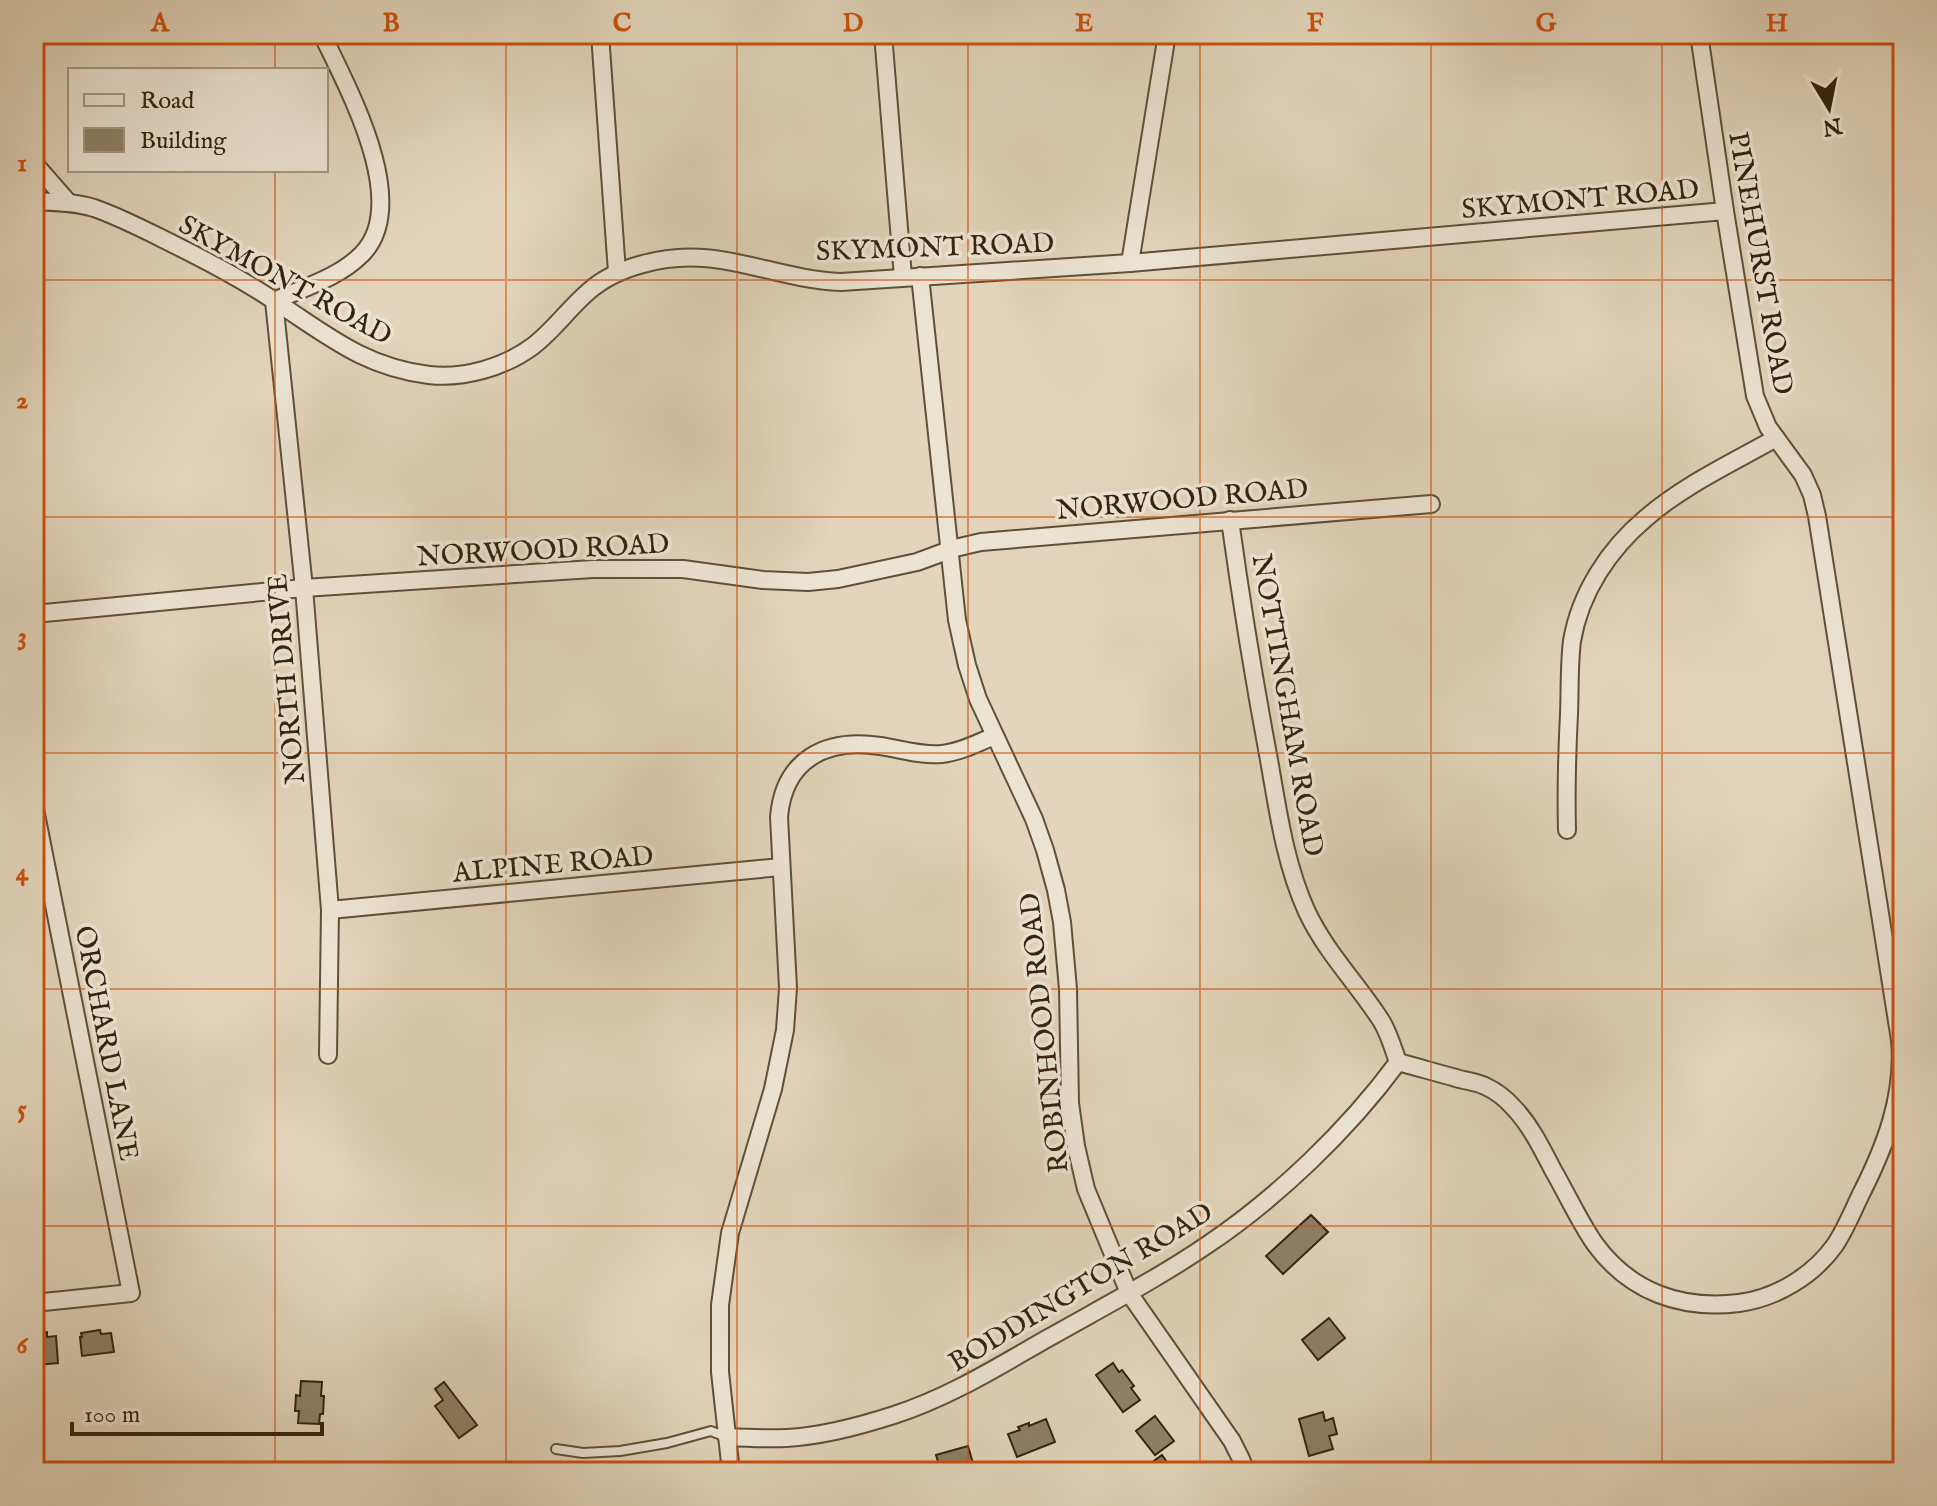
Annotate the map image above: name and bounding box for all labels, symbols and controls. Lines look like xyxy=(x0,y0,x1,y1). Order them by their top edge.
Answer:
text: A xyxy=(150,7,170,40)
text: B xyxy=(382,7,400,40)
text: C xyxy=(613,7,632,40)
text: D xyxy=(843,7,864,40)
text: E xyxy=(1075,7,1093,40)
text: F xyxy=(1307,7,1324,40)
text: G xyxy=(1536,7,1557,40)
text: H xyxy=(1766,7,1788,40)
legend xyxy=(68,68,328,172)
north arrow xyxy=(1789,68,1869,148)
text: Road xyxy=(140,86,194,117)
text: N xyxy=(1820,110,1845,141)
text: Building xyxy=(140,126,227,157)
street label: PINEHURST ROAD xyxy=(1719,129,1800,398)
text: 1 xyxy=(17,147,27,180)
street label: SKYMONT ROAD xyxy=(1460,173,1700,228)
street label: SKYMONT ROAD xyxy=(172,208,397,354)
street label: SKYMONT ROAD xyxy=(815,227,1055,270)
text: 2 xyxy=(16,384,28,417)
street label: NORWOOD ROAD xyxy=(1055,472,1310,529)
street label: NORWOOD ROAD xyxy=(416,527,670,576)
street label: NOTTINGHAM ROAD xyxy=(1243,552,1330,859)
street label: NORTH DRIVE xyxy=(261,572,314,785)
text: 3 xyxy=(17,620,27,653)
street label: ALPINE ROAD xyxy=(450,839,655,892)
text: 4 xyxy=(16,856,30,889)
street label: ROBINHOOD ROAD xyxy=(1013,891,1078,1175)
street label: ORCHARD LANE xyxy=(66,923,146,1164)
text: 5 xyxy=(17,1093,27,1126)
street label: BODDINGTON ROAD xyxy=(943,1195,1220,1381)
text: 6 xyxy=(17,1329,29,1362)
scale bar xyxy=(72,1386,322,1436)
text: 100 m xyxy=(84,1400,140,1431)

